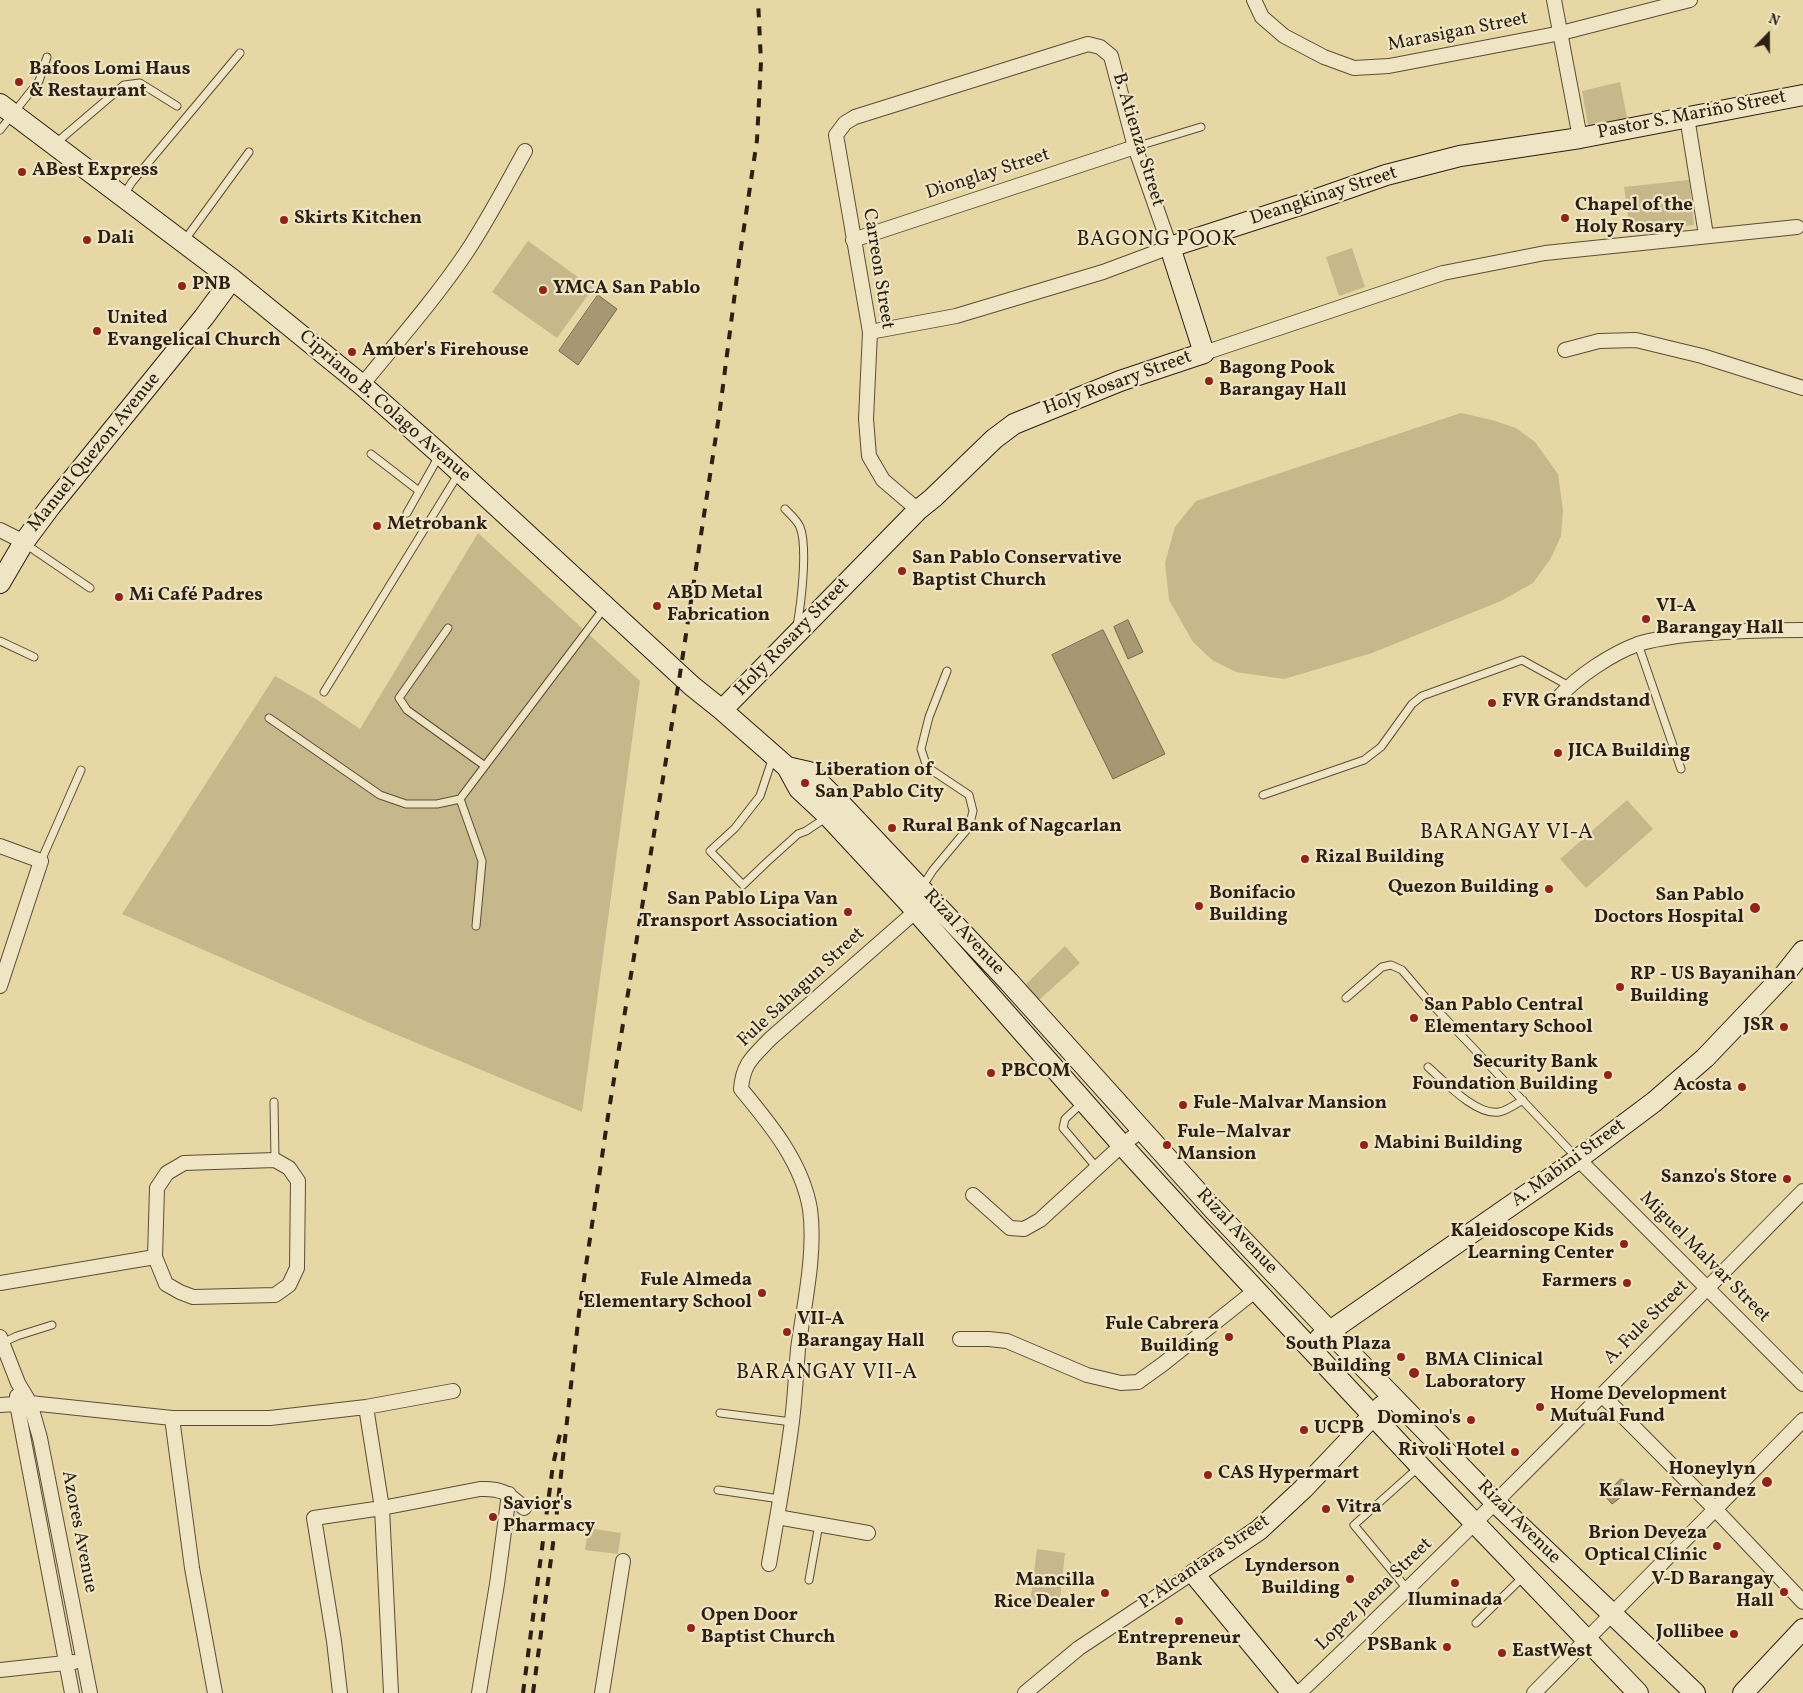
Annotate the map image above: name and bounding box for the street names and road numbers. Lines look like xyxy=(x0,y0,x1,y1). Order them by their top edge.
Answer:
street label: Marasigan Street xyxy=(1386,8,1530,58)
street label: B. Atienza Street xyxy=(1106,70,1168,210)
street label: Pastor S. Mariño Street xyxy=(1596,87,1788,145)
street label: Dionglay Street xyxy=(923,144,1053,206)
street label: Deangkinay Street xyxy=(1247,162,1401,232)
street label: Carreon Street xyxy=(856,207,898,331)
street label: Cipriano B. Colago Avenue xyxy=(293,326,475,488)
street label: Holy Rosary Street xyxy=(1041,347,1195,421)
street label: Manuel Quezon Avenue xyxy=(24,369,166,537)
street label: Holy Rosary Street xyxy=(731,574,855,702)
street label: Rizal Avenue xyxy=(917,885,1009,981)
street label: Fule Sahagun Street xyxy=(734,923,870,1053)
street label: A. Mabini Street xyxy=(1507,1115,1631,1213)
street label: Rizal Avenue xyxy=(1190,1184,1282,1280)
street label: Miguel Malvar Street xyxy=(1634,1188,1774,1328)
street label: A. Fule Street xyxy=(1600,1276,1694,1370)
street label: Azores Avenue xyxy=(55,1469,101,1595)
street label: Rizal Avenue xyxy=(1471,1476,1565,1570)
street label: P. Alcantara Street xyxy=(1135,1511,1275,1615)
street label: Lopez Jaena Street xyxy=(1312,1534,1438,1656)

